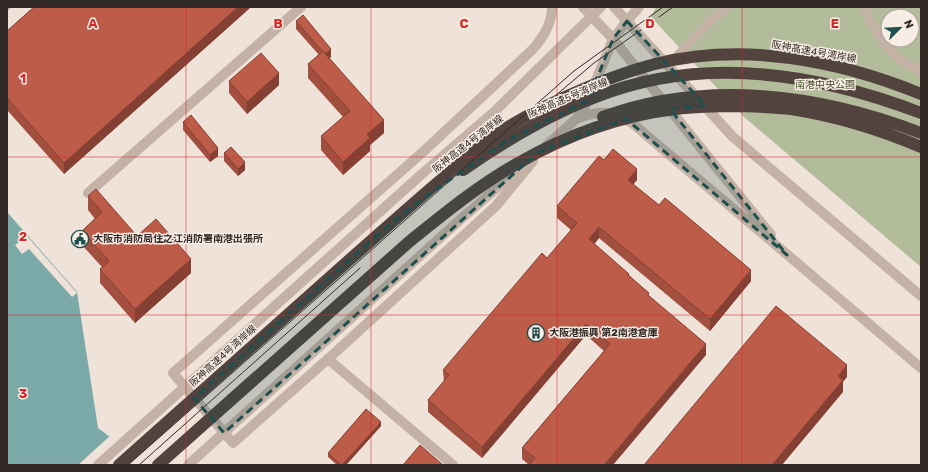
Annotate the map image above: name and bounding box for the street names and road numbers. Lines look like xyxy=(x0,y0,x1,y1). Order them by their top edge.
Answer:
street label: 阪神高速4号湾岸線 xyxy=(771,39,857,65)
street label: 阪神高速5号湾岸線 xyxy=(526,76,610,120)
street label: 阪神高速4号湾岸線 xyxy=(430,113,506,175)
street label: 阪神高速4号湾岸線 xyxy=(187,323,259,389)

